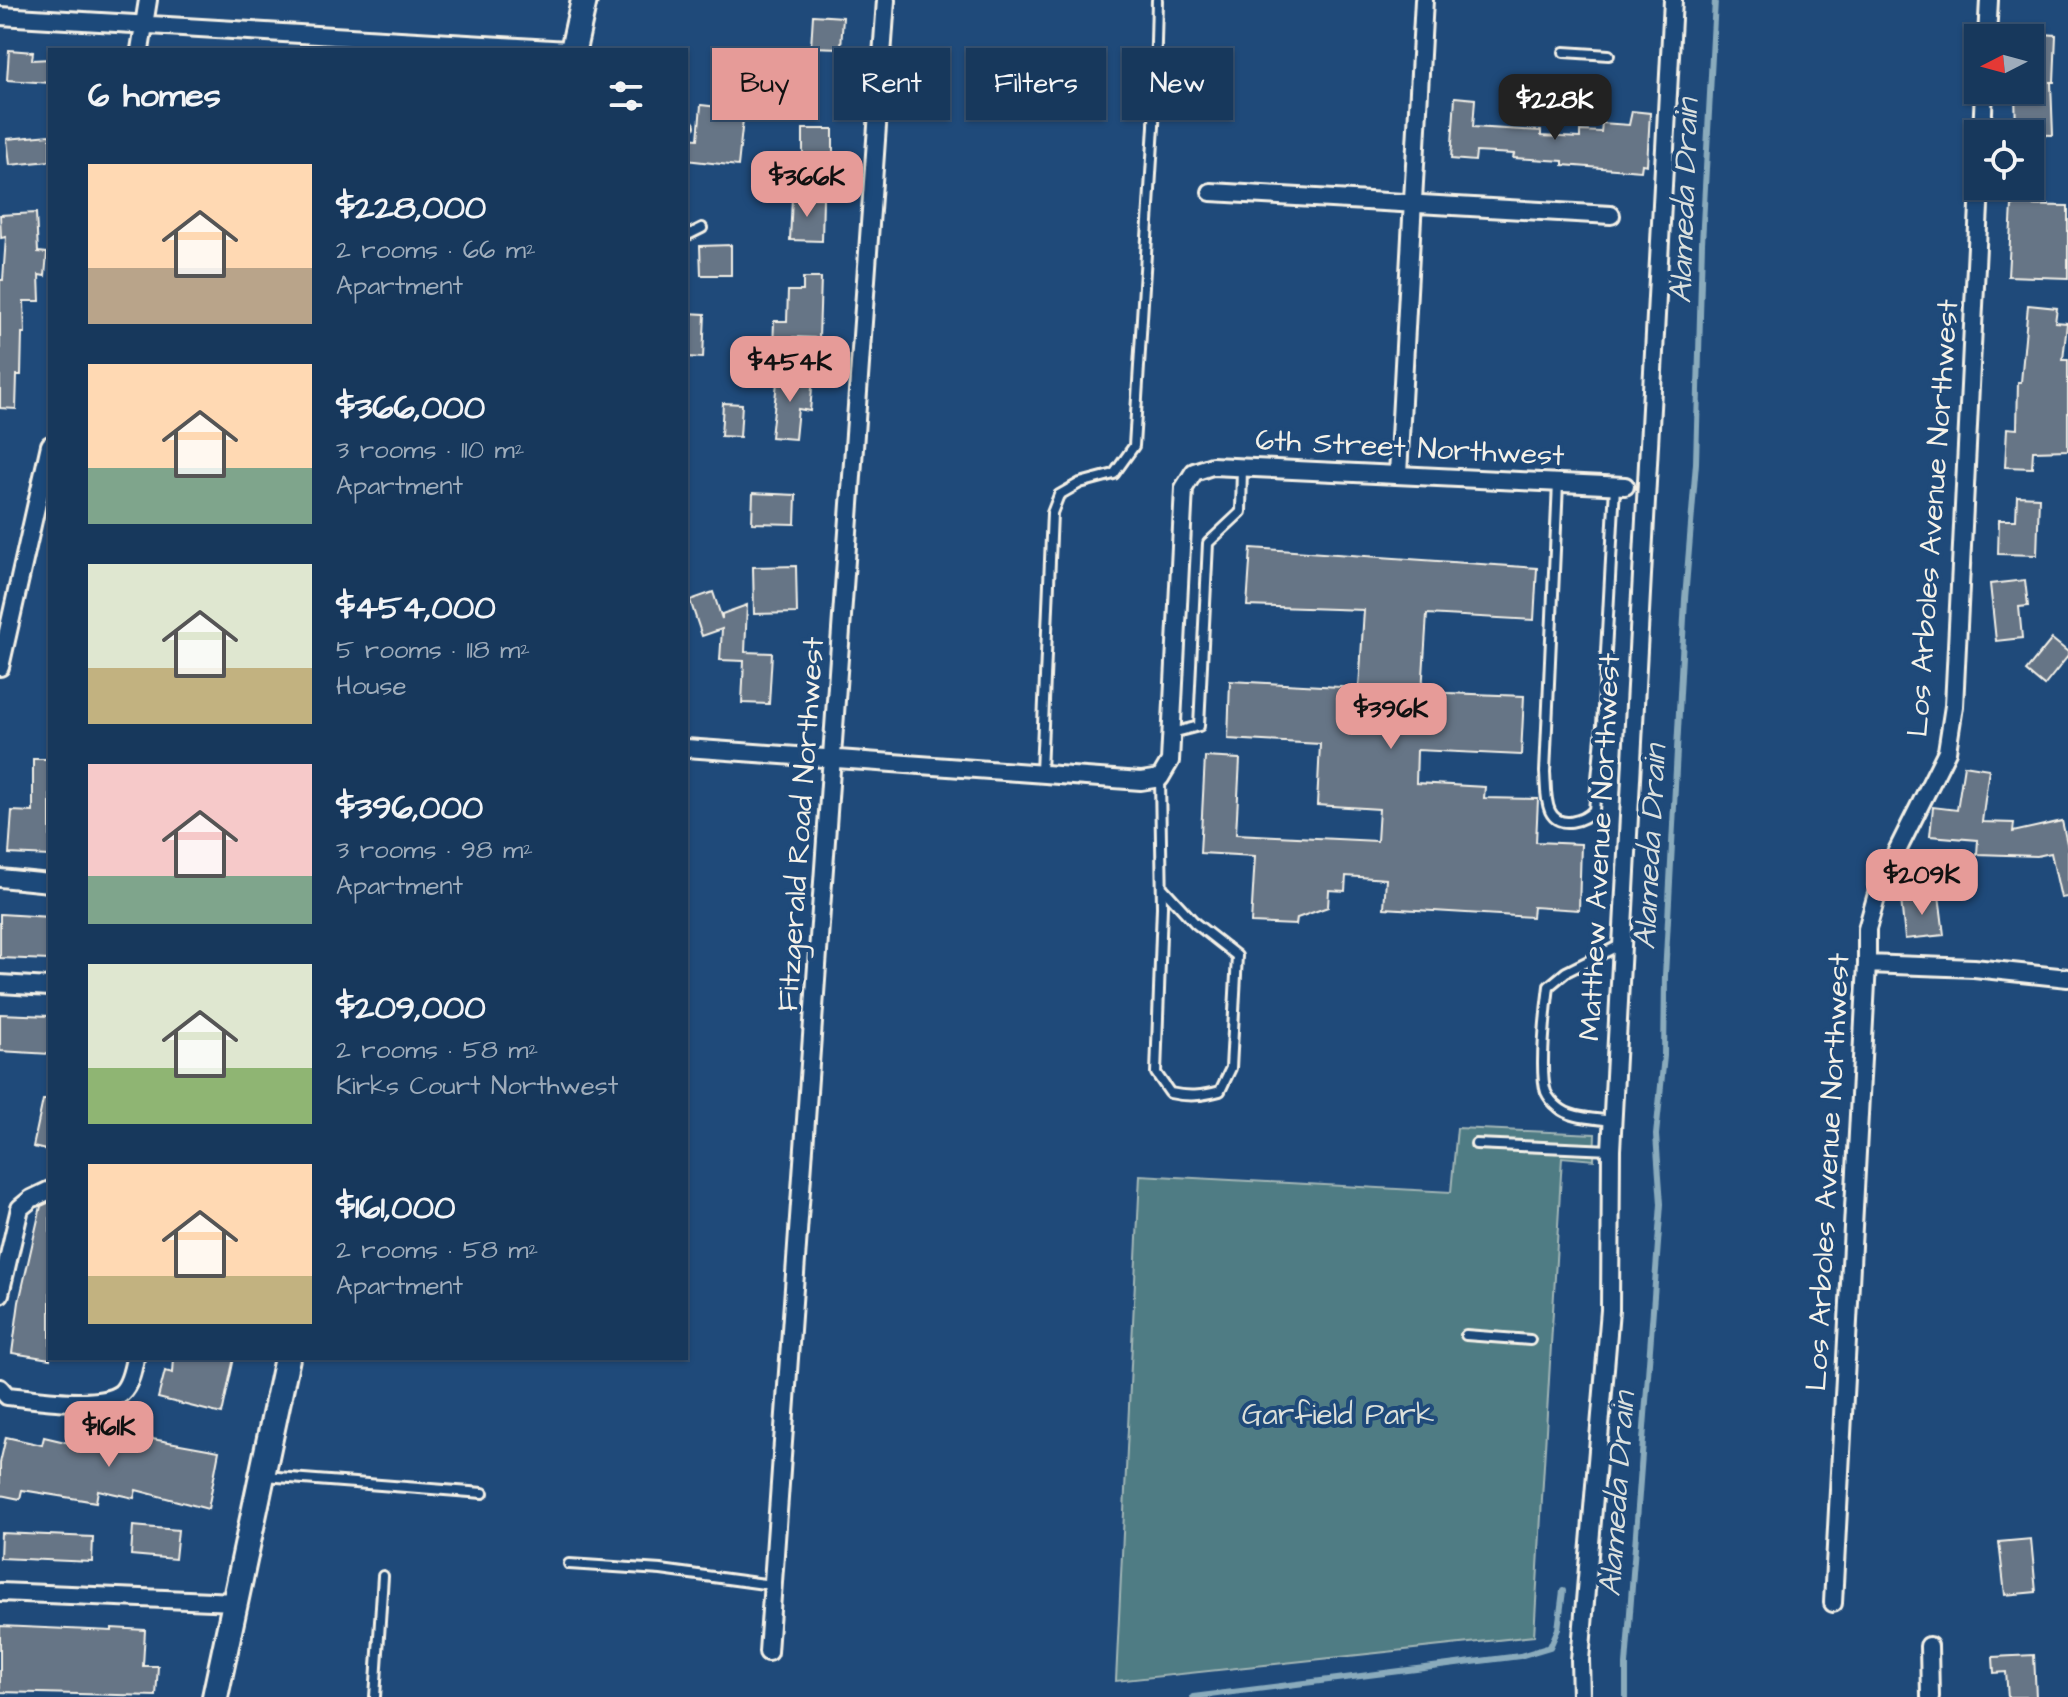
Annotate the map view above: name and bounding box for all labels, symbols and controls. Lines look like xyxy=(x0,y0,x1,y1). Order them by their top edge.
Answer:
north arrow xyxy=(1964,24,2044,104)
map controls xyxy=(1964,24,2044,200)
chip: Buy xyxy=(712,48,818,120)
chip: Rent xyxy=(834,48,950,120)
chip: Filters xyxy=(966,48,1106,120)
chip: New xyxy=(1122,48,1233,120)
text: 6 homes xyxy=(88,72,221,120)
icon: filters xyxy=(604,74,648,118)
pin: $228K xyxy=(1499,74,1611,142)
text: $228K xyxy=(1517,82,1593,118)
water label: Alameda Drain xyxy=(1658,95,1711,304)
button: locate xyxy=(1964,120,2044,200)
pin: $366K xyxy=(751,151,863,219)
text: $366K xyxy=(769,159,845,195)
text: $228,000 xyxy=(336,184,486,232)
icon: home xyxy=(152,196,248,292)
text: 2 rooms · 66 m² xyxy=(336,232,536,268)
text: Apartment xyxy=(336,268,463,304)
street label: Los Arboles Avenue Northwest xyxy=(1897,298,1969,738)
pin: $454K xyxy=(734,336,846,404)
text: $454K xyxy=(748,344,832,380)
text: $366,000 xyxy=(336,384,485,432)
icon: home xyxy=(152,396,248,492)
street label: 6th Street Northwest xyxy=(1254,419,1565,477)
text: 3 rooms · 110 m² xyxy=(336,432,524,468)
text: Apartment xyxy=(336,468,463,504)
text: $454,000 xyxy=(336,584,496,632)
icon: home xyxy=(152,596,248,692)
text: 5 rooms · 118 m² xyxy=(336,632,530,668)
street label: Fitzgerald Road Northwest xyxy=(767,635,836,1013)
street label: Matthew Avenue Northwest xyxy=(1569,652,1631,1042)
text: House xyxy=(336,668,407,704)
pin: $396K xyxy=(1335,683,1447,751)
text: $396K xyxy=(1354,691,1428,727)
water label: Alameda Drain xyxy=(1623,741,1678,951)
text: $396,000 xyxy=(336,784,483,832)
icon: home xyxy=(152,796,248,892)
text: 3 rooms · 98 m² xyxy=(336,832,533,868)
pin: $209K xyxy=(1866,849,1978,917)
text: $209K xyxy=(1884,857,1960,893)
text: Apartment xyxy=(336,868,463,904)
street label: Los Arboles Avenue Northwest xyxy=(1796,952,1860,1392)
text: $209,000 xyxy=(336,984,486,1032)
icon: home xyxy=(152,996,248,1092)
text: 2 rooms · 58 m² xyxy=(336,1032,538,1068)
text: Kirks Court Northwest xyxy=(336,1068,618,1104)
text: $161,000 xyxy=(336,1184,455,1232)
icon: home xyxy=(152,1196,248,1292)
text: 2 rooms · 58 m² xyxy=(336,1232,538,1268)
text: Apartment xyxy=(336,1268,463,1304)
water label: Alameda Drain xyxy=(1588,1387,1647,1598)
park label: Garfield Park xyxy=(1242,1394,1434,1436)
pin: $161K xyxy=(53,1401,165,1469)
text: $161K xyxy=(82,1409,136,1445)

